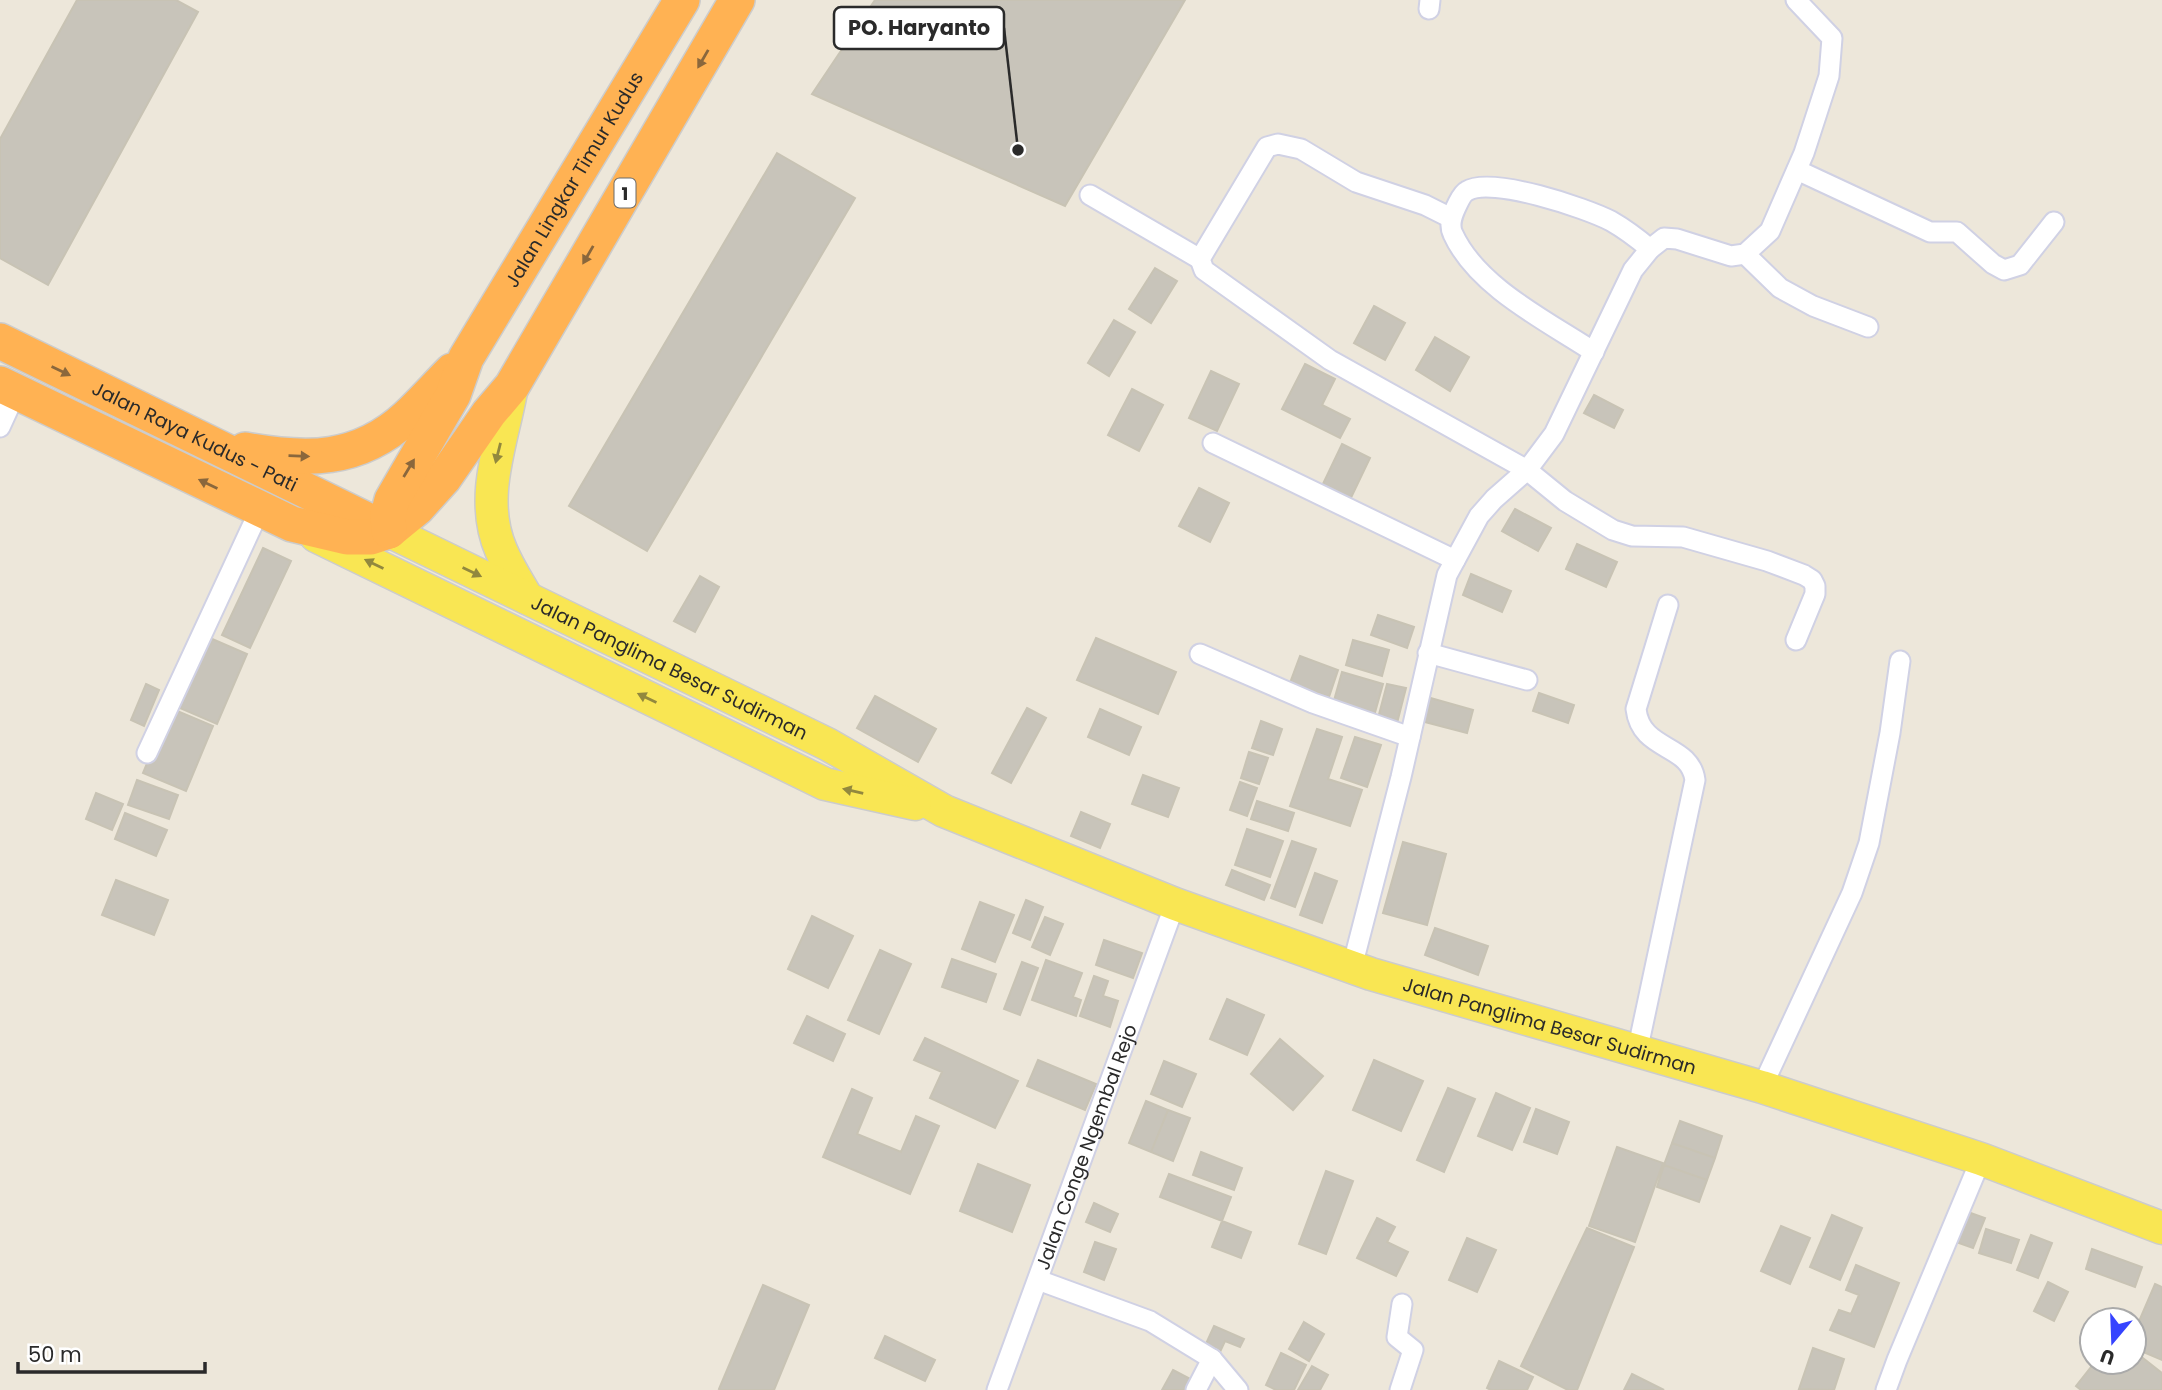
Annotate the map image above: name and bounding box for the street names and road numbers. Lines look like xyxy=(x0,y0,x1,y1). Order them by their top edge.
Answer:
street label: Jalan Lingkar Timur Kudus xyxy=(498,66,649,292)
road number: 1 xyxy=(614,178,636,208)
street label: Jalan Raya Kudus - Pati xyxy=(88,375,302,498)
street label: Jalan Panglima Besar Sudirman xyxy=(527,589,812,746)
street label: Jalan Panglima Besar Sudirman xyxy=(1400,970,1700,1081)
street label: Jalan Conge Ngembal Rejo xyxy=(1029,1020,1143,1273)

